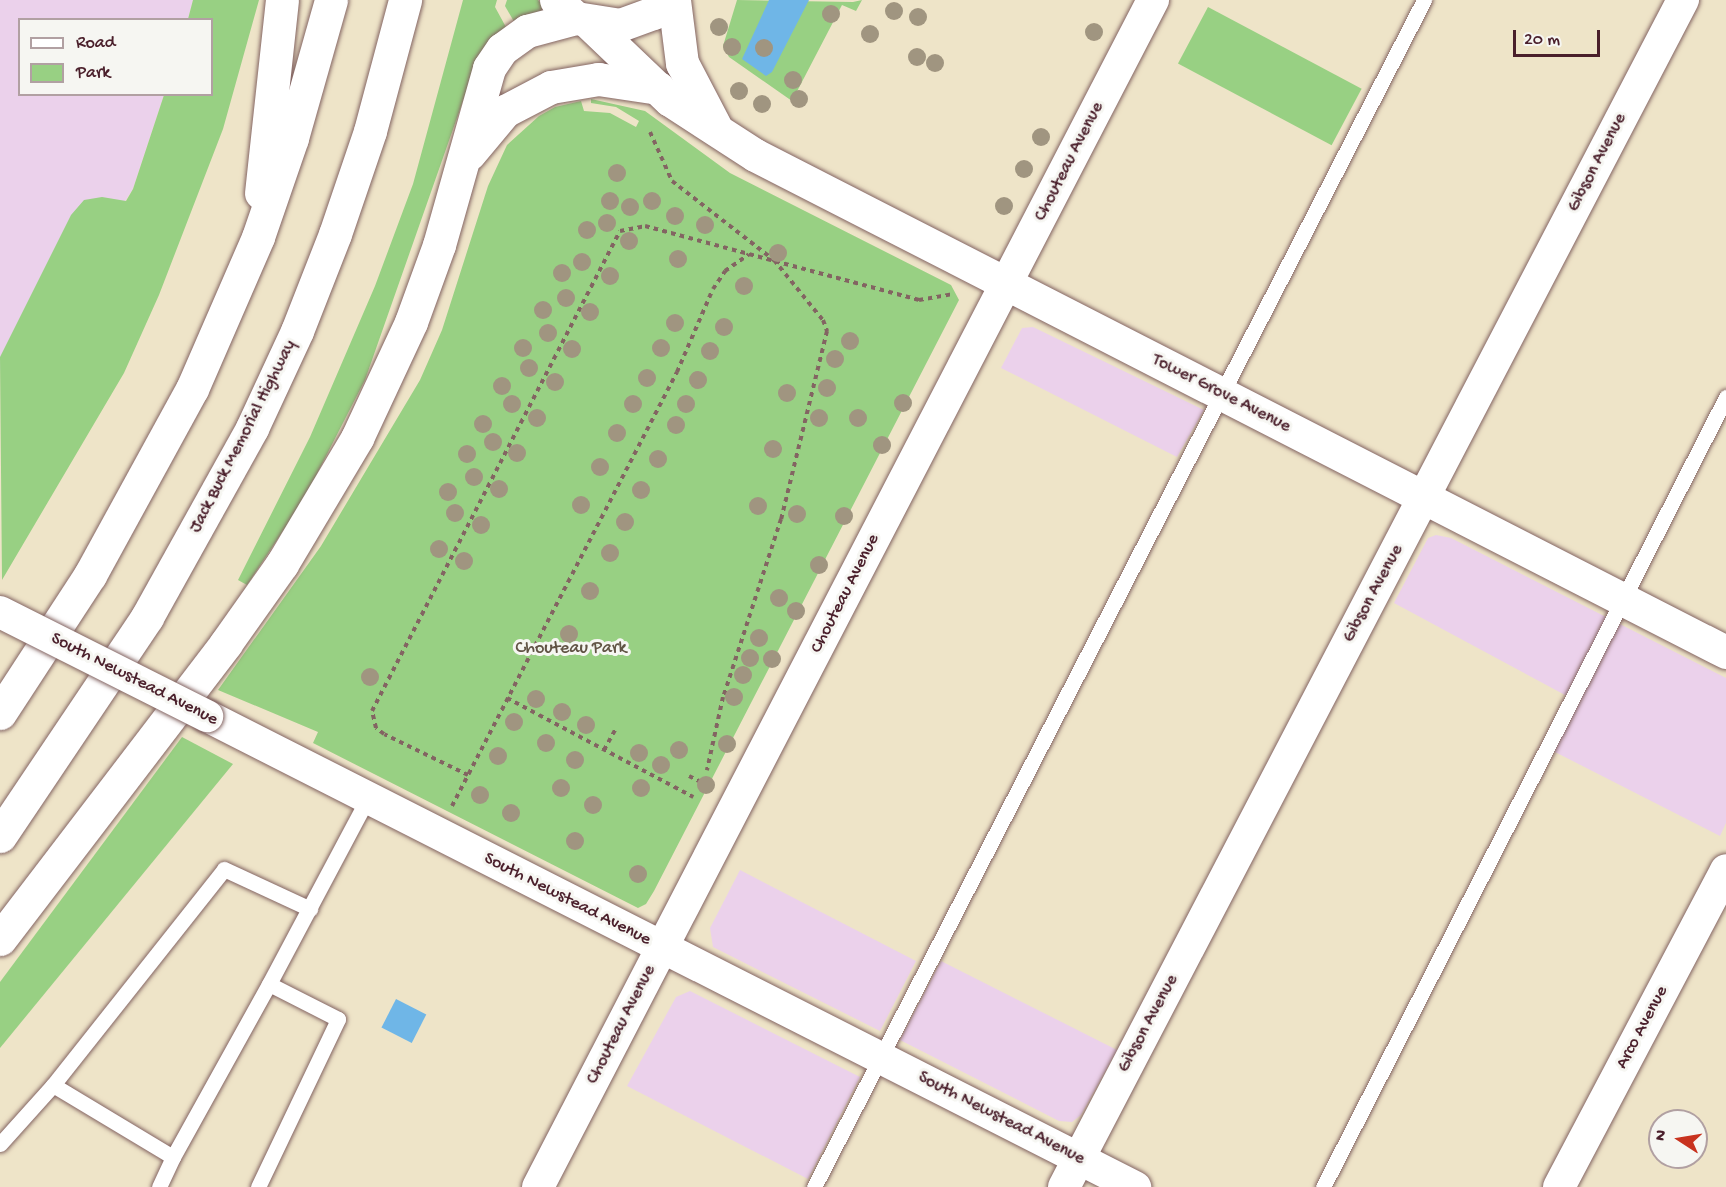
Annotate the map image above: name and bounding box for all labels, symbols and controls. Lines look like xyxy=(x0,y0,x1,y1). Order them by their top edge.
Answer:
legend xyxy=(18,18,213,96)
scale bar xyxy=(1516,18,1603,56)
text: 20 m xyxy=(1524,30,1560,51)
text: Road xyxy=(76,33,115,54)
text: Park xyxy=(76,63,110,84)
street label: Chouteau Avenue xyxy=(1031,99,1109,225)
street label: Gibson Avenue xyxy=(1564,110,1632,216)
street label: Jack Buck Memorial Highway xyxy=(186,337,302,537)
street label: Tower Grove Avenue xyxy=(1148,350,1294,438)
street label: Chouteau Avenue xyxy=(807,531,885,657)
street label: Gibson Avenue xyxy=(1339,541,1409,647)
street label: South Newstead Avenue xyxy=(47,628,221,732)
park label: Chouteau Park xyxy=(516,638,626,660)
street label: South Newstead Avenue xyxy=(480,848,654,952)
street label: Chouteau Avenue xyxy=(583,962,661,1088)
street label: Gibson Avenue xyxy=(1114,971,1184,1077)
street label: Arco Avenue xyxy=(1612,983,1674,1073)
street label: South Newstead Avenue xyxy=(914,1067,1088,1171)
north arrow xyxy=(1648,1109,1708,1169)
text: N xyxy=(1651,1128,1672,1143)

